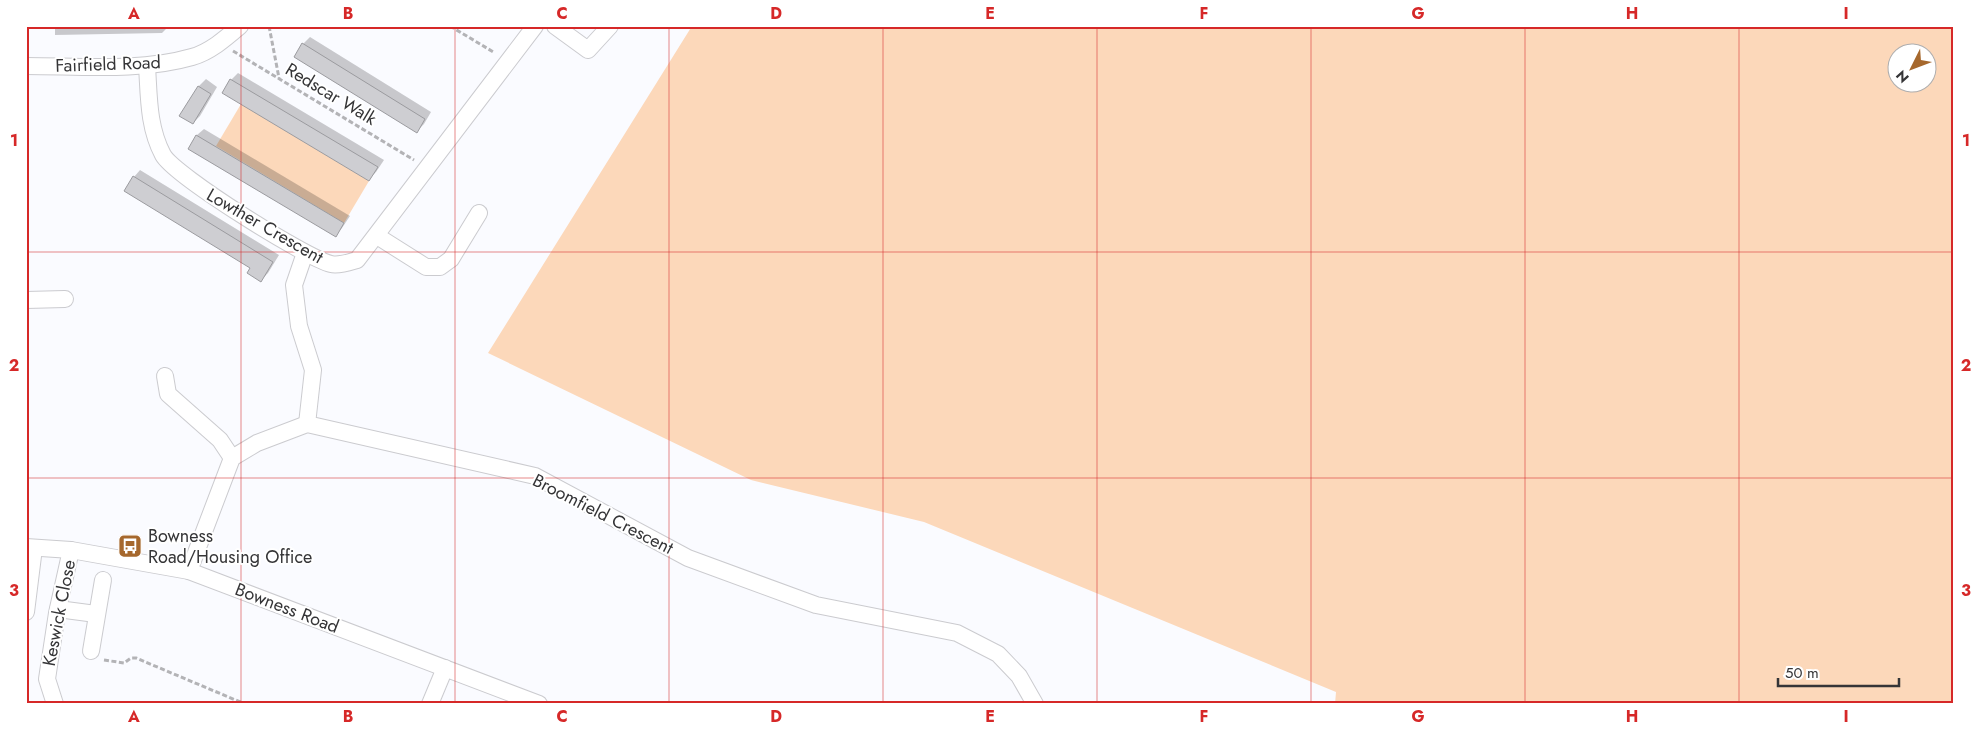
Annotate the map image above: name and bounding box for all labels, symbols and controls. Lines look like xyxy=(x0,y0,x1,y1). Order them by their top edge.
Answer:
text: A xyxy=(127,2,140,25)
text: B xyxy=(343,2,353,25)
text: C xyxy=(556,2,568,25)
text: D xyxy=(770,2,782,25)
text: E xyxy=(985,2,995,25)
text: F xyxy=(1200,2,1208,25)
text: G xyxy=(1411,2,1425,25)
text: H xyxy=(1626,2,1638,25)
text: I xyxy=(1843,2,1849,25)
north arrow xyxy=(1888,42,1938,92)
street label: Fairfield Road xyxy=(55,49,161,79)
street label: Redscar Walk xyxy=(280,56,382,132)
text: N xyxy=(1891,66,1913,88)
text: 1 xyxy=(10,129,18,152)
text: 1 xyxy=(1962,129,1970,152)
street label: Lowther Crescent xyxy=(202,182,329,270)
text: 2 xyxy=(9,354,19,377)
text: 2 xyxy=(1961,354,1971,377)
street label: Broomfield Crescent xyxy=(528,467,679,561)
place label: Bowness Road/Housing Office xyxy=(148,523,312,570)
bus stop icon: Bowness Road/Housing Office xyxy=(117,533,143,559)
street label: Keswick Close xyxy=(36,558,82,668)
street label: Bowness Road xyxy=(231,576,343,640)
text: 3 xyxy=(9,579,19,602)
text: 3 xyxy=(1961,579,1971,602)
scale bar xyxy=(1778,655,1899,687)
text: 50 m xyxy=(1785,662,1819,684)
text: A xyxy=(127,705,140,728)
text: B xyxy=(343,705,353,728)
text: C xyxy=(556,705,568,728)
text: D xyxy=(770,705,782,728)
text: E xyxy=(985,705,995,728)
text: F xyxy=(1200,705,1208,728)
text: G xyxy=(1411,705,1425,728)
text: H xyxy=(1626,705,1638,728)
text: I xyxy=(1843,705,1849,728)

